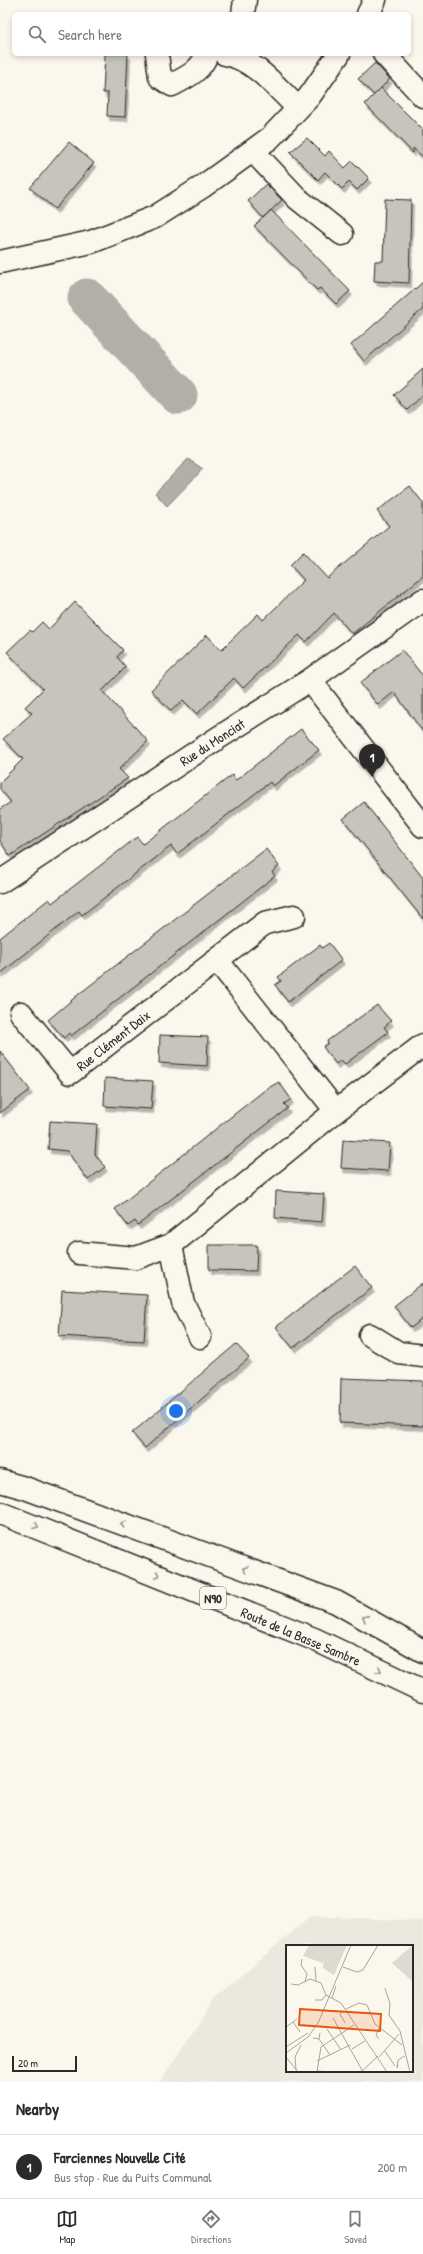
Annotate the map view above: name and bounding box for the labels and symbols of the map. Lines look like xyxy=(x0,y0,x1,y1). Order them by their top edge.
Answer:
street label: Rue du Monciat xyxy=(176,714,248,770)
pin: 1 xyxy=(359,744,385,777)
street label: Rue Clément Daix xyxy=(72,1005,154,1075)
your location xyxy=(166,1401,186,1421)
one-way arrow xyxy=(119,1520,126,1529)
one-way arrow xyxy=(33,1522,40,1530)
one-way arrow xyxy=(241,1565,248,1573)
one-way arrow xyxy=(153,1571,160,1579)
road number: N90 xyxy=(200,1587,226,1609)
street label: Route de la Basse Sambre xyxy=(238,1602,364,1670)
one-way arrow xyxy=(362,1616,369,1623)
one-way arrow xyxy=(375,1665,383,1673)
inset map xyxy=(286,1945,413,2072)
scale bar xyxy=(12,2054,77,2073)

